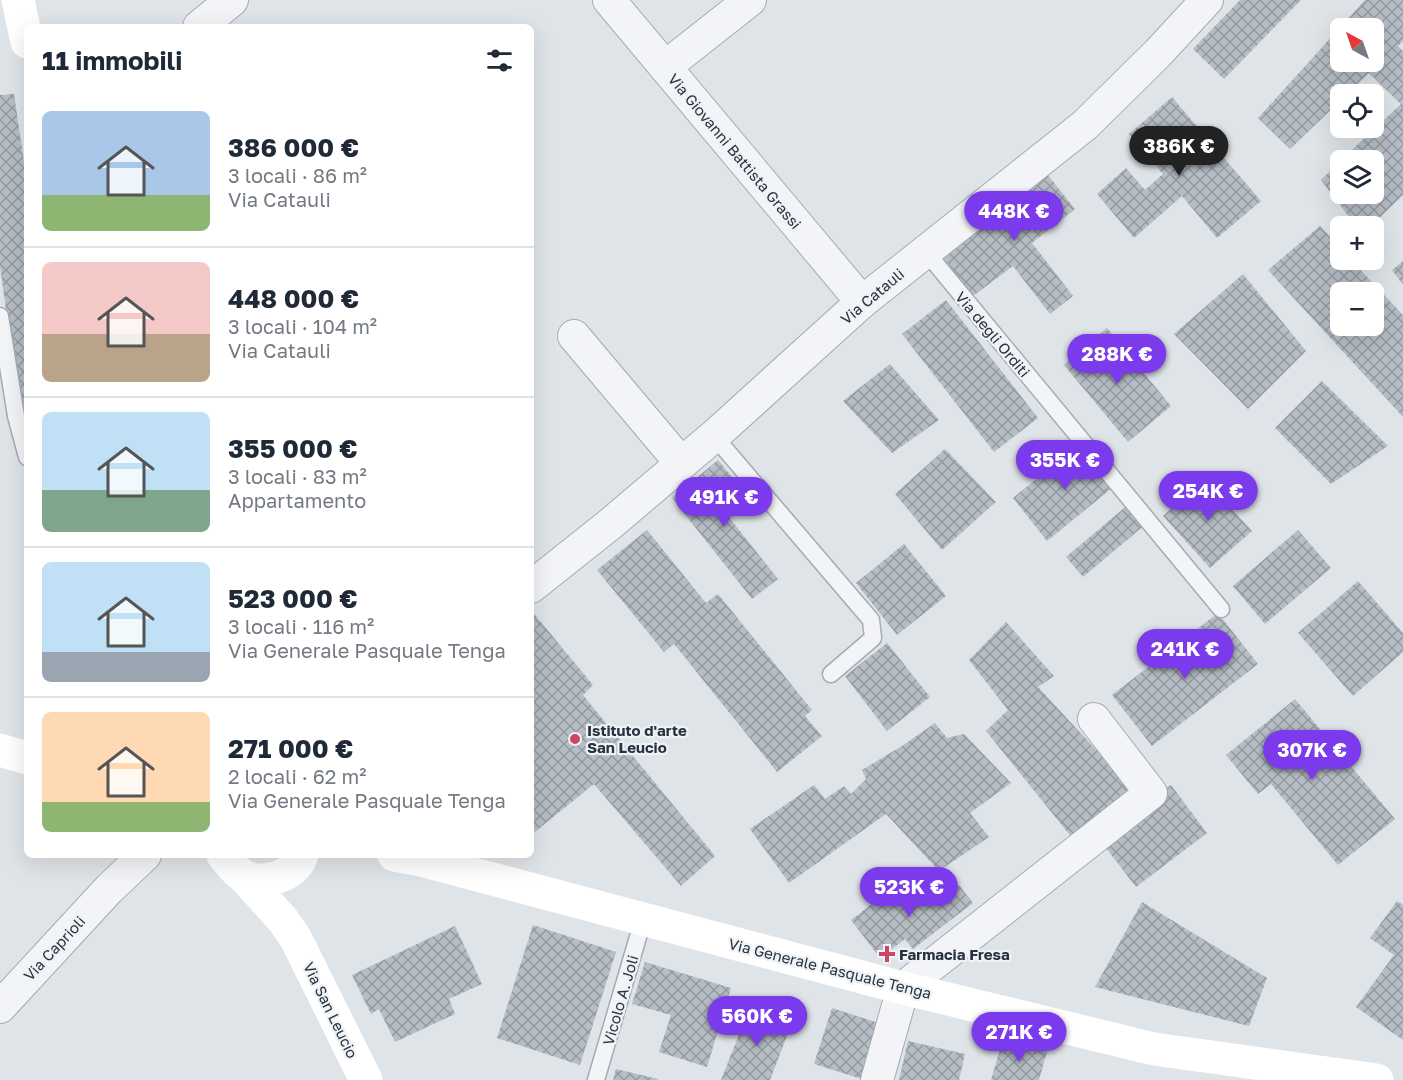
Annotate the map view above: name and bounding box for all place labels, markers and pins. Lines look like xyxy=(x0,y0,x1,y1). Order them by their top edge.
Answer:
pin: 386K € xyxy=(1130,126,1228,177)
pin: 448K € xyxy=(965,191,1063,242)
pin: 288K € xyxy=(1068,334,1166,385)
pin: 355K € xyxy=(1016,440,1114,491)
pin: 254K € xyxy=(1159,471,1257,522)
pin: 491K € xyxy=(675,477,773,528)
pin: 241K € xyxy=(1136,629,1234,680)
place label: Istituto d'arte San Leucio xyxy=(587,721,687,756)
pin: 307K € xyxy=(1263,730,1361,781)
marker: Istituto d'arte San Leucio xyxy=(568,732,582,746)
pin: 523K € xyxy=(860,867,958,918)
place label: Farmacia Fresa xyxy=(899,945,1010,963)
marker: Farmacia Fresa xyxy=(880,947,894,961)
pin: 560K € xyxy=(708,996,806,1047)
pin: 271K € xyxy=(970,1012,1068,1063)

